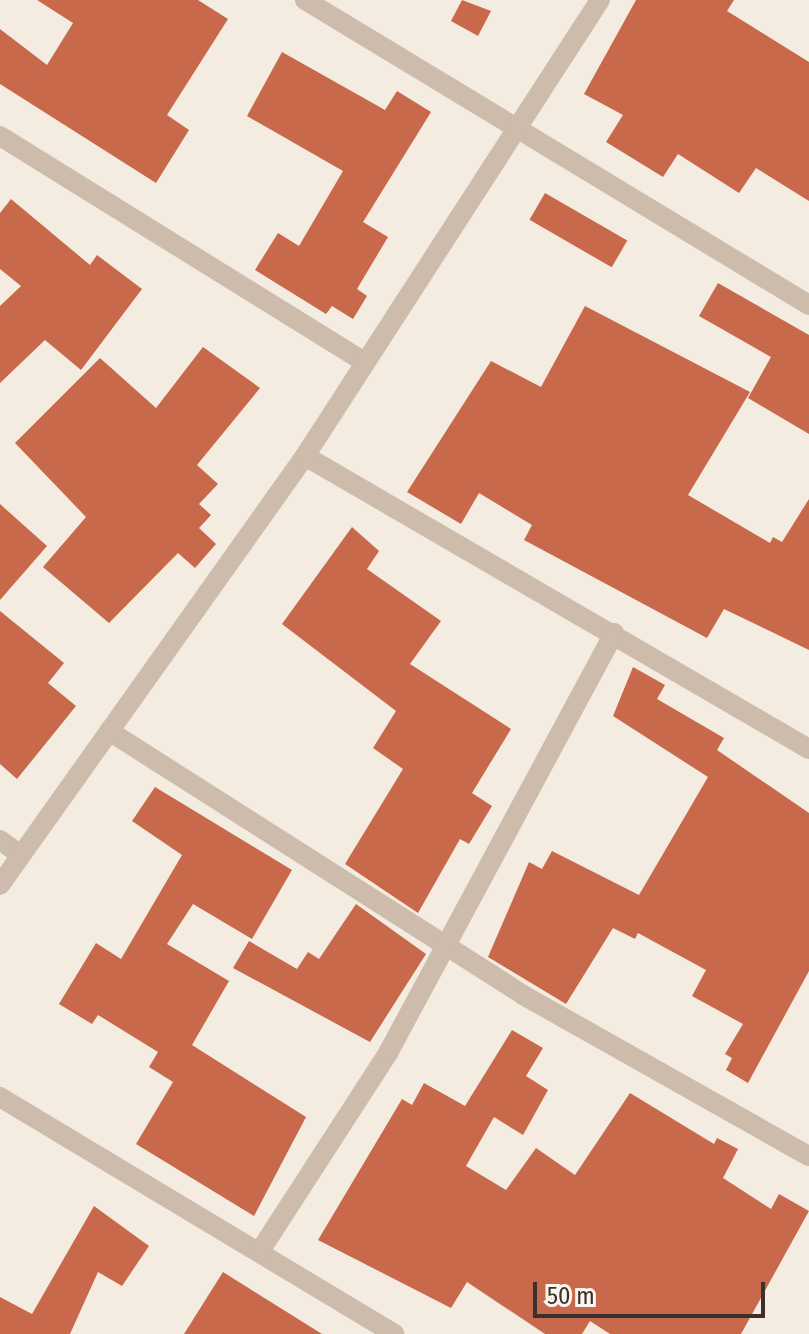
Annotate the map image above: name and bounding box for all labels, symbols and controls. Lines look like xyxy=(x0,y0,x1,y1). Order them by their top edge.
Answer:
scale bar xyxy=(537,1266,769,1316)
text: 50 m xyxy=(547,1282,595,1310)

